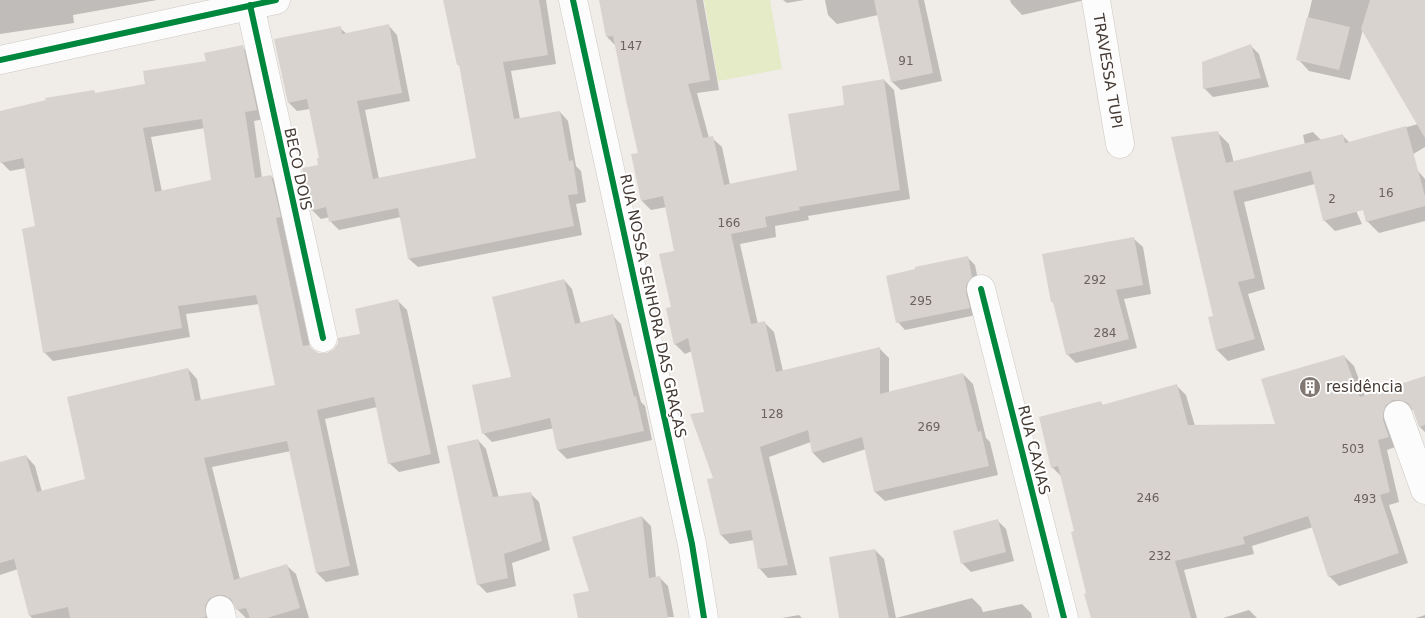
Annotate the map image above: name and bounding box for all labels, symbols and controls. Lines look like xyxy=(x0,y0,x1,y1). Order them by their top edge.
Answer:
street label: TRAVESSA TUPI xyxy=(1089,11,1126,130)
house number: 147 xyxy=(620,39,642,53)
house number: 91 xyxy=(898,54,914,68)
street label: BECO DOIS xyxy=(280,126,316,212)
street label: RUA NOSSA SENHORA DAS GRAÇAS xyxy=(616,172,690,440)
house number: 16 xyxy=(1378,186,1394,200)
house number: 2 xyxy=(1328,192,1336,206)
house number: 166 xyxy=(718,216,740,230)
house number: 292 xyxy=(1084,273,1106,287)
house number: 295 xyxy=(910,294,932,308)
house number: 284 xyxy=(1094,326,1116,340)
building icon: residência xyxy=(1298,375,1322,399)
place label: residência xyxy=(1326,378,1403,396)
street label: RUA CAXIAS xyxy=(1014,403,1054,497)
house number: 128 xyxy=(761,407,783,421)
house number: 269 xyxy=(918,420,940,434)
house number: 503 xyxy=(1342,442,1364,456)
house number: 246 xyxy=(1137,491,1159,505)
house number: 493 xyxy=(1354,492,1376,506)
house number: 232 xyxy=(1149,549,1171,563)

